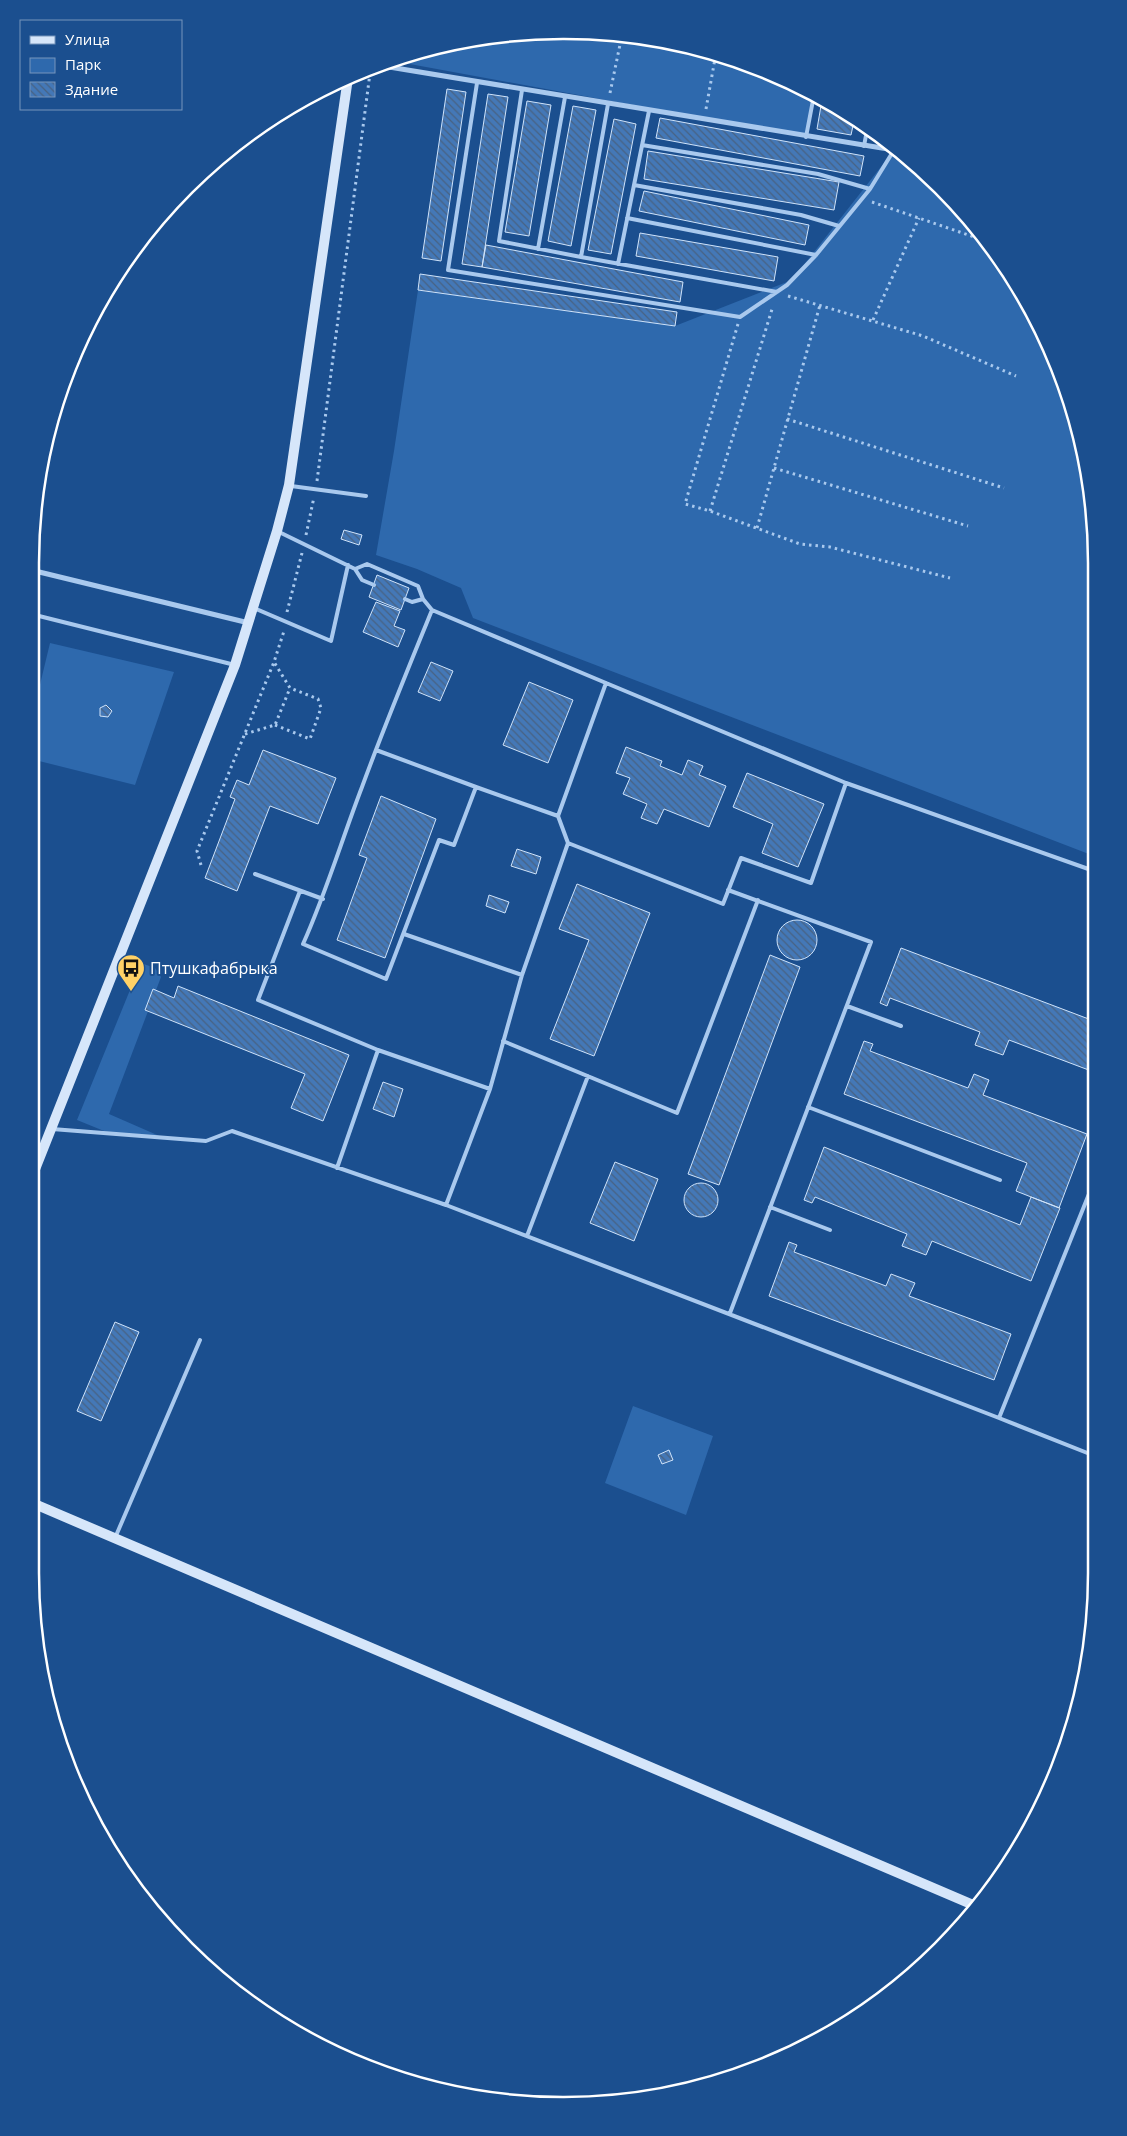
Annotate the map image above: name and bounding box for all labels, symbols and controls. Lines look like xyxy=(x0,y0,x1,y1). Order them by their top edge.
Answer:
legend xyxy=(20,20,182,110)
text: Улица xyxy=(65,29,110,49)
text: Парк xyxy=(65,54,101,74)
text: Здание xyxy=(65,79,118,99)
bus stop icon: Птушкафабрыка xyxy=(116,953,146,992)
place label: Птушкафабрыка xyxy=(150,957,278,979)

